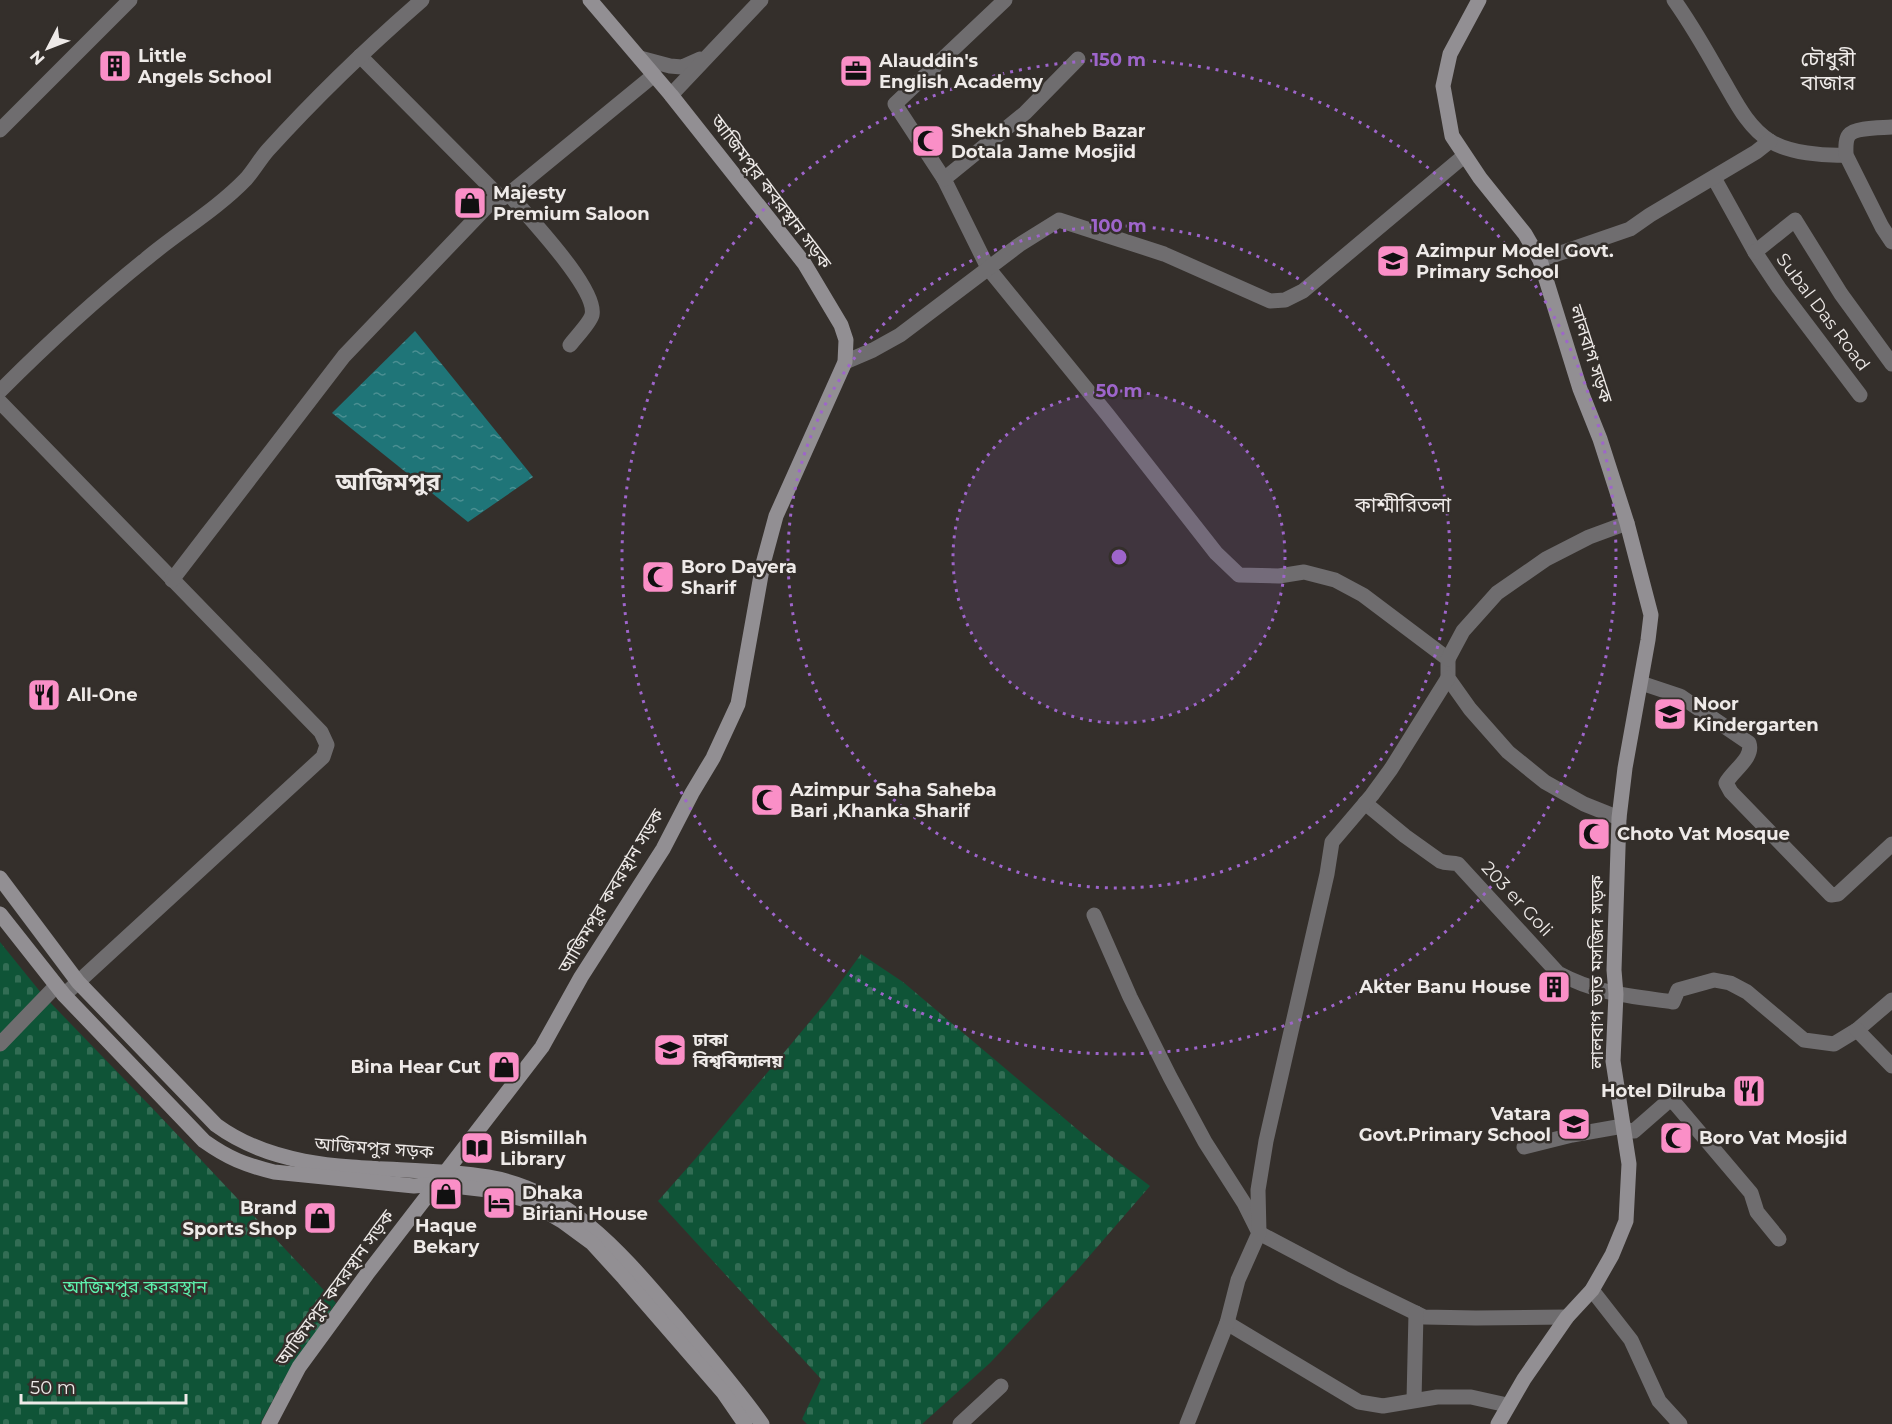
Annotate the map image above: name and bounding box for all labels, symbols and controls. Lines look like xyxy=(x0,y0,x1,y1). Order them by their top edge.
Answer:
north arrow xyxy=(18,18,78,78)
place label: Little Angels School xyxy=(137,45,272,88)
district label: চৌধুরী বাজার xyxy=(1800,46,1856,95)
text: N xyxy=(26,47,49,69)
building icon: Little Angels School xyxy=(97,48,133,84)
text: 150 m xyxy=(1092,49,1146,71)
place label: Alauddin's English Academy xyxy=(878,50,1043,93)
office icon: Alauddin's English Academy xyxy=(838,53,874,89)
street label: আজিমপুর কবরস্থান সড়ক xyxy=(705,110,836,274)
place label: Shekh Shaheb Bazar Dotala Jame Mosjid xyxy=(951,120,1146,163)
mosque icon: Shekh Shaheb Bazar Dotala Jame Mosjid xyxy=(910,123,946,159)
place label: Majesty Premium Saloon xyxy=(493,182,650,225)
shop icon: Majesty Premium Saloon xyxy=(452,185,488,221)
text: 100 m xyxy=(1091,215,1147,237)
place label: Azimpur Model Govt. Primary School xyxy=(1415,240,1614,283)
school or university icon: Azimpur Model Govt. Primary School xyxy=(1375,243,1411,279)
street label: Subal Das Road xyxy=(1772,249,1874,375)
street label: লালবাগ সড়ক xyxy=(1565,301,1617,406)
text: 50 m xyxy=(1096,380,1142,402)
district label: আজিমপুর xyxy=(335,467,441,496)
district label: কাশ্মীরিতলা xyxy=(1354,493,1452,517)
centre of rings xyxy=(1109,547,1129,567)
place label: Boro Dayera Sharif xyxy=(681,556,797,599)
mosque icon: Boro Dayera Sharif xyxy=(640,559,676,595)
restaurant icon: All-One xyxy=(26,677,62,713)
place label: All-One xyxy=(66,684,138,706)
place label: Noor Kindergarten xyxy=(1693,693,1819,736)
school or university icon: Noor Kindergarten xyxy=(1652,696,1688,732)
place label: Azimpur Saha Saheba Bari ,Khanka Sharif xyxy=(789,779,997,822)
mosque icon: Azimpur Saha Saheba Bari ,Khanka Sharif xyxy=(749,782,785,818)
street label: আজিমপুর কবরস্থান সড়ক xyxy=(553,805,669,978)
mosque icon: Choto Vat Mosque xyxy=(1576,816,1612,852)
place label: Choto Vat Mosque xyxy=(1617,823,1790,845)
street label: 203 er Goli xyxy=(1477,857,1557,941)
street label: লালবাগ ভাত মসজিদ সড়ক xyxy=(1586,875,1608,1070)
building icon: Akter Banu House xyxy=(1536,969,1572,1005)
place label: Akter Banu House xyxy=(1358,976,1531,998)
place label: ঢাকা বিশ্ববিদ্যালয় xyxy=(692,1029,783,1072)
school or university icon: ঢাকা বিশ্ববিদ্যালয় xyxy=(652,1032,688,1068)
shop icon: Bina Hear Cut xyxy=(486,1049,522,1085)
place label: Bina Hear Cut xyxy=(351,1056,481,1078)
restaurant icon: Hotel Dilruba xyxy=(1731,1073,1767,1109)
place label: Hotel Dilruba xyxy=(1601,1080,1726,1102)
place label: Vatara Govt.Primary School xyxy=(1359,1103,1551,1146)
school or university icon: Vatara Govt.Primary School xyxy=(1556,1106,1592,1142)
mosque icon: Boro Vat Mosjid xyxy=(1658,1120,1694,1156)
place label: Bismillah Library xyxy=(500,1127,587,1170)
place label: Boro Vat Mosjid xyxy=(1699,1127,1847,1149)
library icon: Bismillah Library xyxy=(459,1130,495,1166)
street label: আজিমপুর সড়ক xyxy=(313,1133,435,1163)
shop icon: Haque Bekary xyxy=(428,1176,464,1212)
place label: Dhaka Biriani House xyxy=(522,1182,648,1225)
hotel icon: Dhaka Biriani House xyxy=(481,1185,517,1221)
place label: Brand Sports Shop xyxy=(183,1197,297,1240)
shop icon: Brand Sports Shop xyxy=(302,1200,338,1236)
street label: আজিমপুর কবরস্থান সড়ক xyxy=(270,1205,399,1371)
place label: Haque Bekary xyxy=(413,1215,479,1258)
park label: আজিমপুর কবরস্থান xyxy=(62,1276,208,1298)
scale bar xyxy=(21,1367,186,1405)
text: 50 m xyxy=(30,1377,76,1399)

